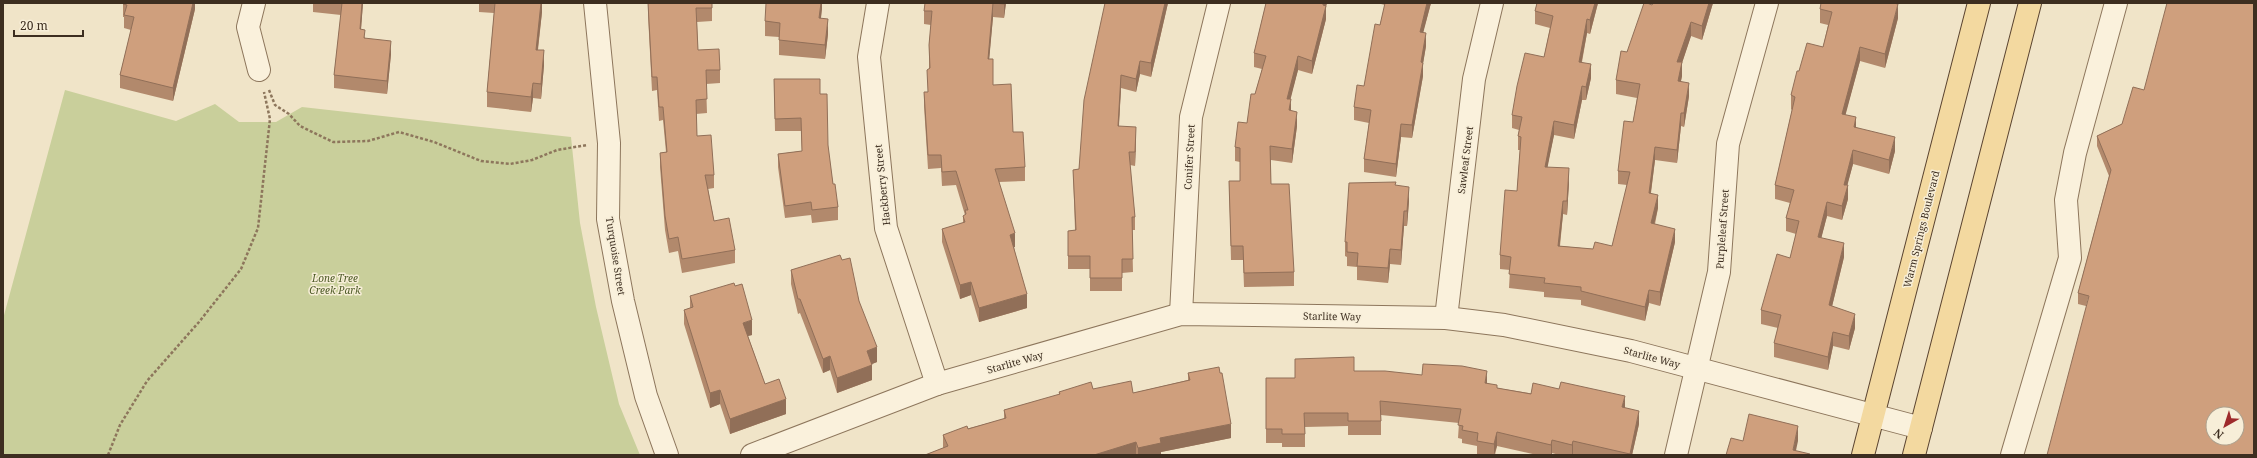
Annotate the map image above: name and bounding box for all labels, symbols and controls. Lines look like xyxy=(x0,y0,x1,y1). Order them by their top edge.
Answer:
scale bar xyxy=(14,12,83,38)
text: 20 m xyxy=(20,17,48,34)
street label: Conifer Street xyxy=(1180,123,1198,190)
street label: Sawleaf Street xyxy=(1454,125,1476,195)
street label: Hackberry Street xyxy=(871,143,893,226)
street label: Warm Springs Boulevard xyxy=(1900,169,1942,289)
street label: Purpleleaf Street xyxy=(1712,188,1732,269)
street label: Turquoise Street xyxy=(603,216,629,297)
park label: Lone Tree Creek Park xyxy=(309,271,361,297)
street label: Starlite Way xyxy=(1303,308,1361,324)
street label: Starlite Way xyxy=(1622,343,1682,371)
street label: Starlite Way xyxy=(985,347,1045,377)
north arrow xyxy=(2205,406,2245,446)
text: N xyxy=(2210,425,2226,443)

